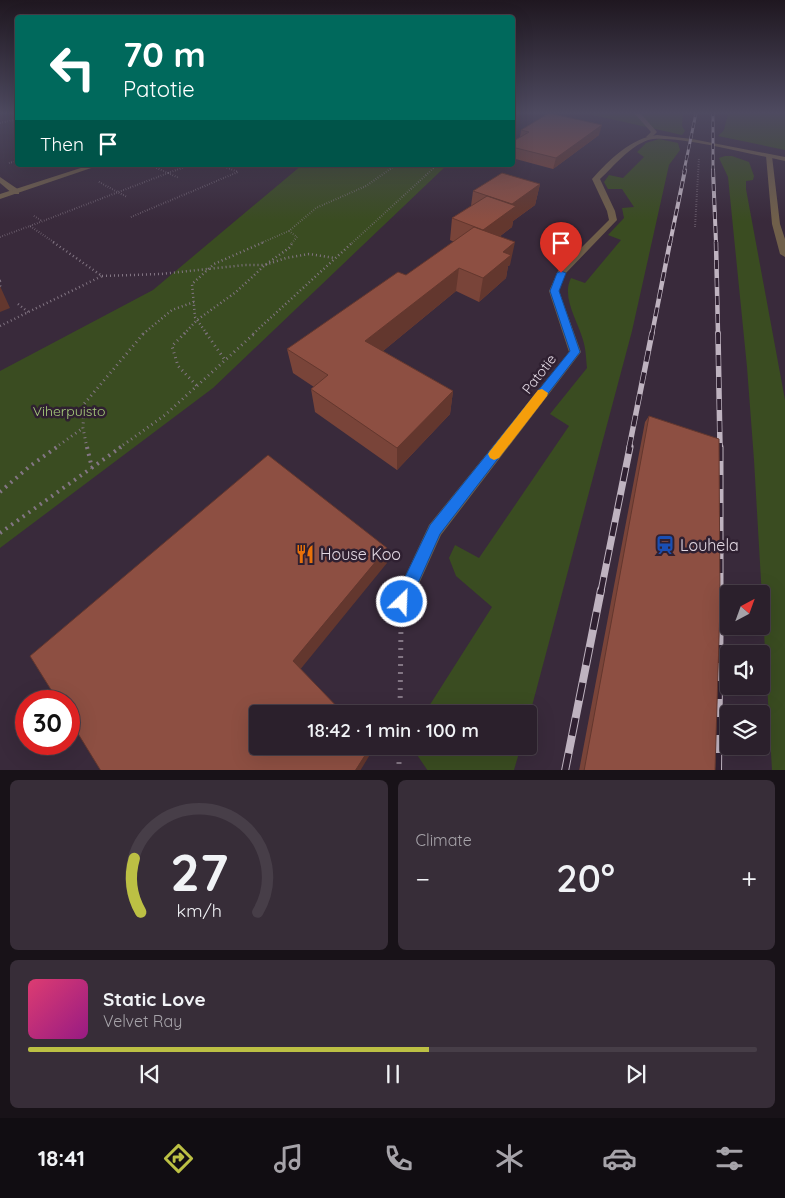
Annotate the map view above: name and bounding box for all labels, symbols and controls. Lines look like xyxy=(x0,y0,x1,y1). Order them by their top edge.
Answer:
text: 70 m xyxy=(123,32,206,76)
icon: left xyxy=(40,35,105,100)
text: Patotie xyxy=(123,75,195,103)
icon: arrive xyxy=(94,130,122,158)
text: Then xyxy=(40,132,84,156)
pin xyxy=(540,222,582,273)
icon: arrive xyxy=(547,229,575,257)
street label: Patotie xyxy=(518,350,560,397)
park label: Viherpuisto xyxy=(33,402,105,420)
station icon: Louhela xyxy=(654,534,676,556)
place label: Louhela xyxy=(680,535,739,555)
restaurant icon: House Koo xyxy=(294,543,316,565)
place label: House Koo xyxy=(320,544,401,564)
position arrow xyxy=(375,575,427,627)
north arrow xyxy=(720,585,770,635)
map controls xyxy=(720,585,770,755)
button: sound xyxy=(720,645,770,695)
speed limit sign: 30 xyxy=(15,690,80,755)
button: layers xyxy=(720,705,770,755)
text: 18:42 · 1 min · 100 m xyxy=(307,718,479,742)
text: Climate xyxy=(416,830,472,850)
text: 27 xyxy=(170,839,228,904)
text: 20° xyxy=(556,854,615,902)
text: − xyxy=(416,861,430,896)
text: + xyxy=(741,861,757,896)
text: km/h xyxy=(176,899,221,921)
text: Static Love xyxy=(103,987,206,1011)
text: Velvet Ray xyxy=(103,1011,182,1031)
icon: previous xyxy=(136,1060,164,1088)
icon: pause xyxy=(379,1060,407,1088)
icon: next xyxy=(622,1060,650,1088)
icon: directions xyxy=(161,1141,196,1176)
icon: music xyxy=(271,1141,306,1176)
icon: phone xyxy=(381,1141,416,1176)
icon: climate xyxy=(492,1141,527,1176)
icon: car xyxy=(602,1141,637,1176)
icon: filters xyxy=(712,1141,747,1176)
text: 18:41 xyxy=(38,1144,85,1172)

